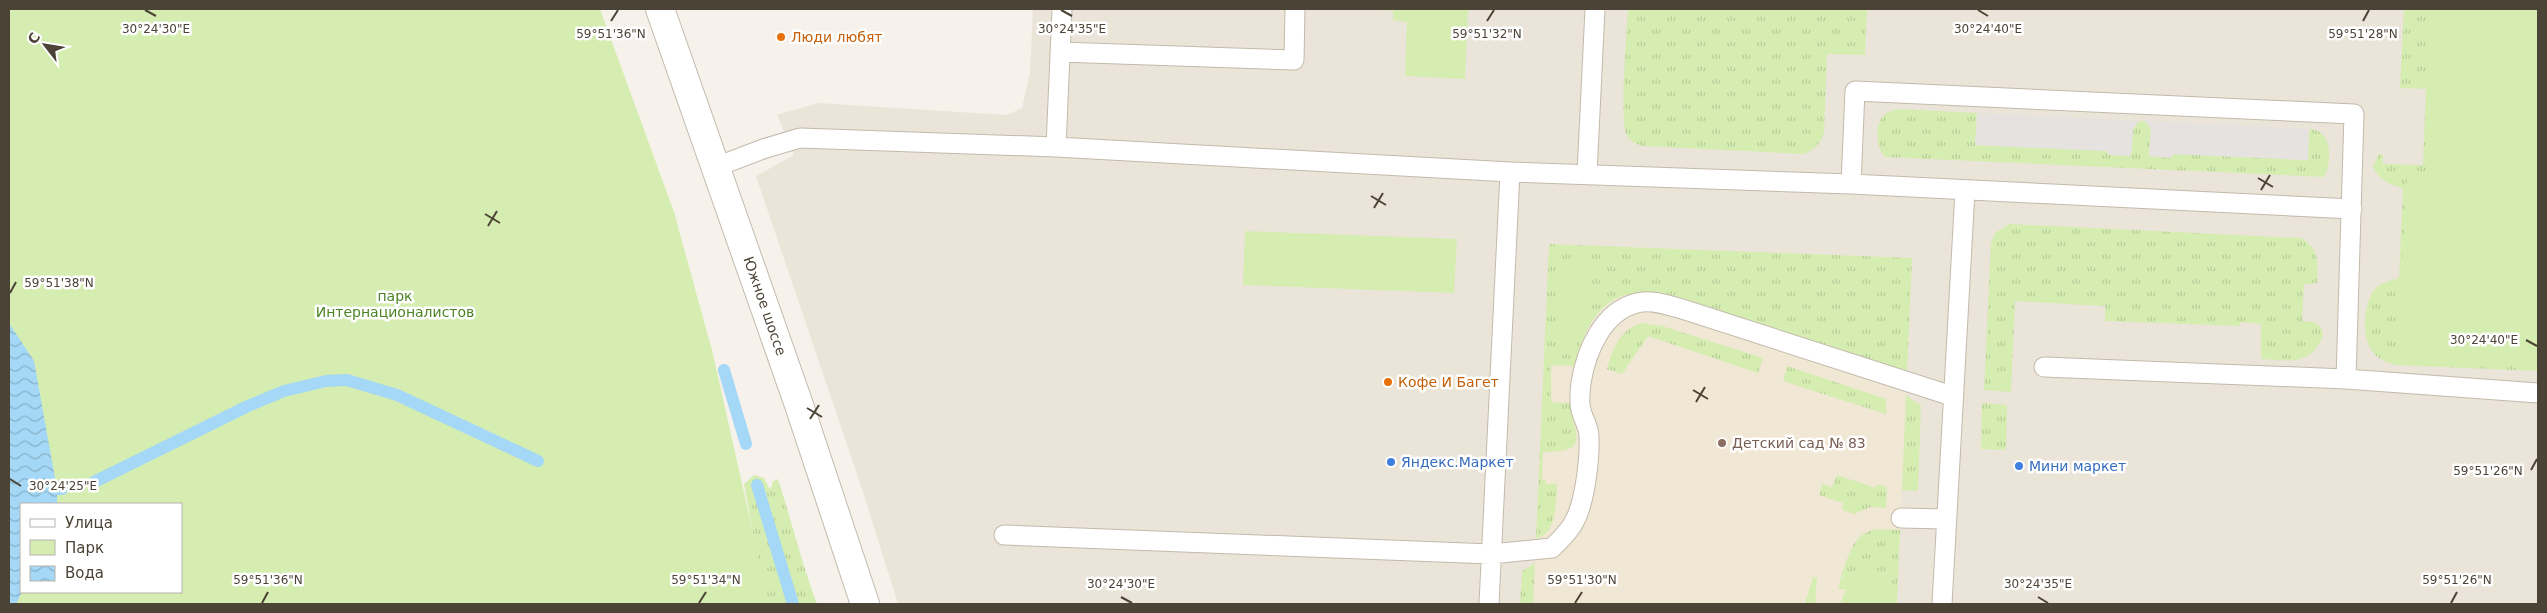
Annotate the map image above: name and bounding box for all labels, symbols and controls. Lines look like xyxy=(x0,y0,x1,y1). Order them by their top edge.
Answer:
north arrow xyxy=(20,20,70,70)
text: 30°24'30"E xyxy=(122,22,190,36)
text: 30°24'35"E xyxy=(1038,22,1106,36)
text: 30°24'40"E xyxy=(1954,22,2022,36)
text: 59°51'36"N xyxy=(576,27,646,41)
text: 59°51'32"N xyxy=(1452,27,1522,41)
text: 59°51'28"N xyxy=(2328,27,2398,41)
place label: Люди любят xyxy=(791,29,883,45)
text: С xyxy=(24,30,43,47)
marker: Люди любят xyxy=(775,31,787,43)
street label: Южное шоссе xyxy=(741,254,789,358)
text: 59°51'38"N xyxy=(24,276,94,290)
park label: парк Интернационалистов xyxy=(316,288,474,320)
text: 30°24'40"E xyxy=(2450,333,2518,347)
place label: Кофе И Багет xyxy=(1398,374,1499,390)
marker: Кофе И Багет xyxy=(1382,376,1394,388)
place label: Детский сад № 83 xyxy=(1732,435,1866,451)
marker: Детский сад № 83 xyxy=(1716,437,1728,449)
place label: Яндекс.Маркет xyxy=(1401,454,1514,470)
marker: Яндекс.Маркет xyxy=(1385,456,1397,468)
place label: Мини маркет xyxy=(2029,458,2126,474)
marker: Мини маркет xyxy=(2013,460,2025,472)
text: 59°51'26"N xyxy=(2453,464,2523,478)
text: 30°24'25"E xyxy=(29,479,97,493)
legend xyxy=(20,503,182,593)
text: Улица xyxy=(65,514,113,532)
text: Парк xyxy=(65,539,104,557)
text: Вода xyxy=(65,564,104,582)
text: 59°51'36"N xyxy=(233,573,303,587)
text: 59°51'34"N xyxy=(671,573,741,587)
text: 59°51'30"N xyxy=(1547,573,1617,587)
text: 59°51'26"N xyxy=(2422,573,2492,587)
text: 30°24'30"E xyxy=(1087,577,1155,591)
text: 30°24'35"E xyxy=(2004,577,2072,591)

